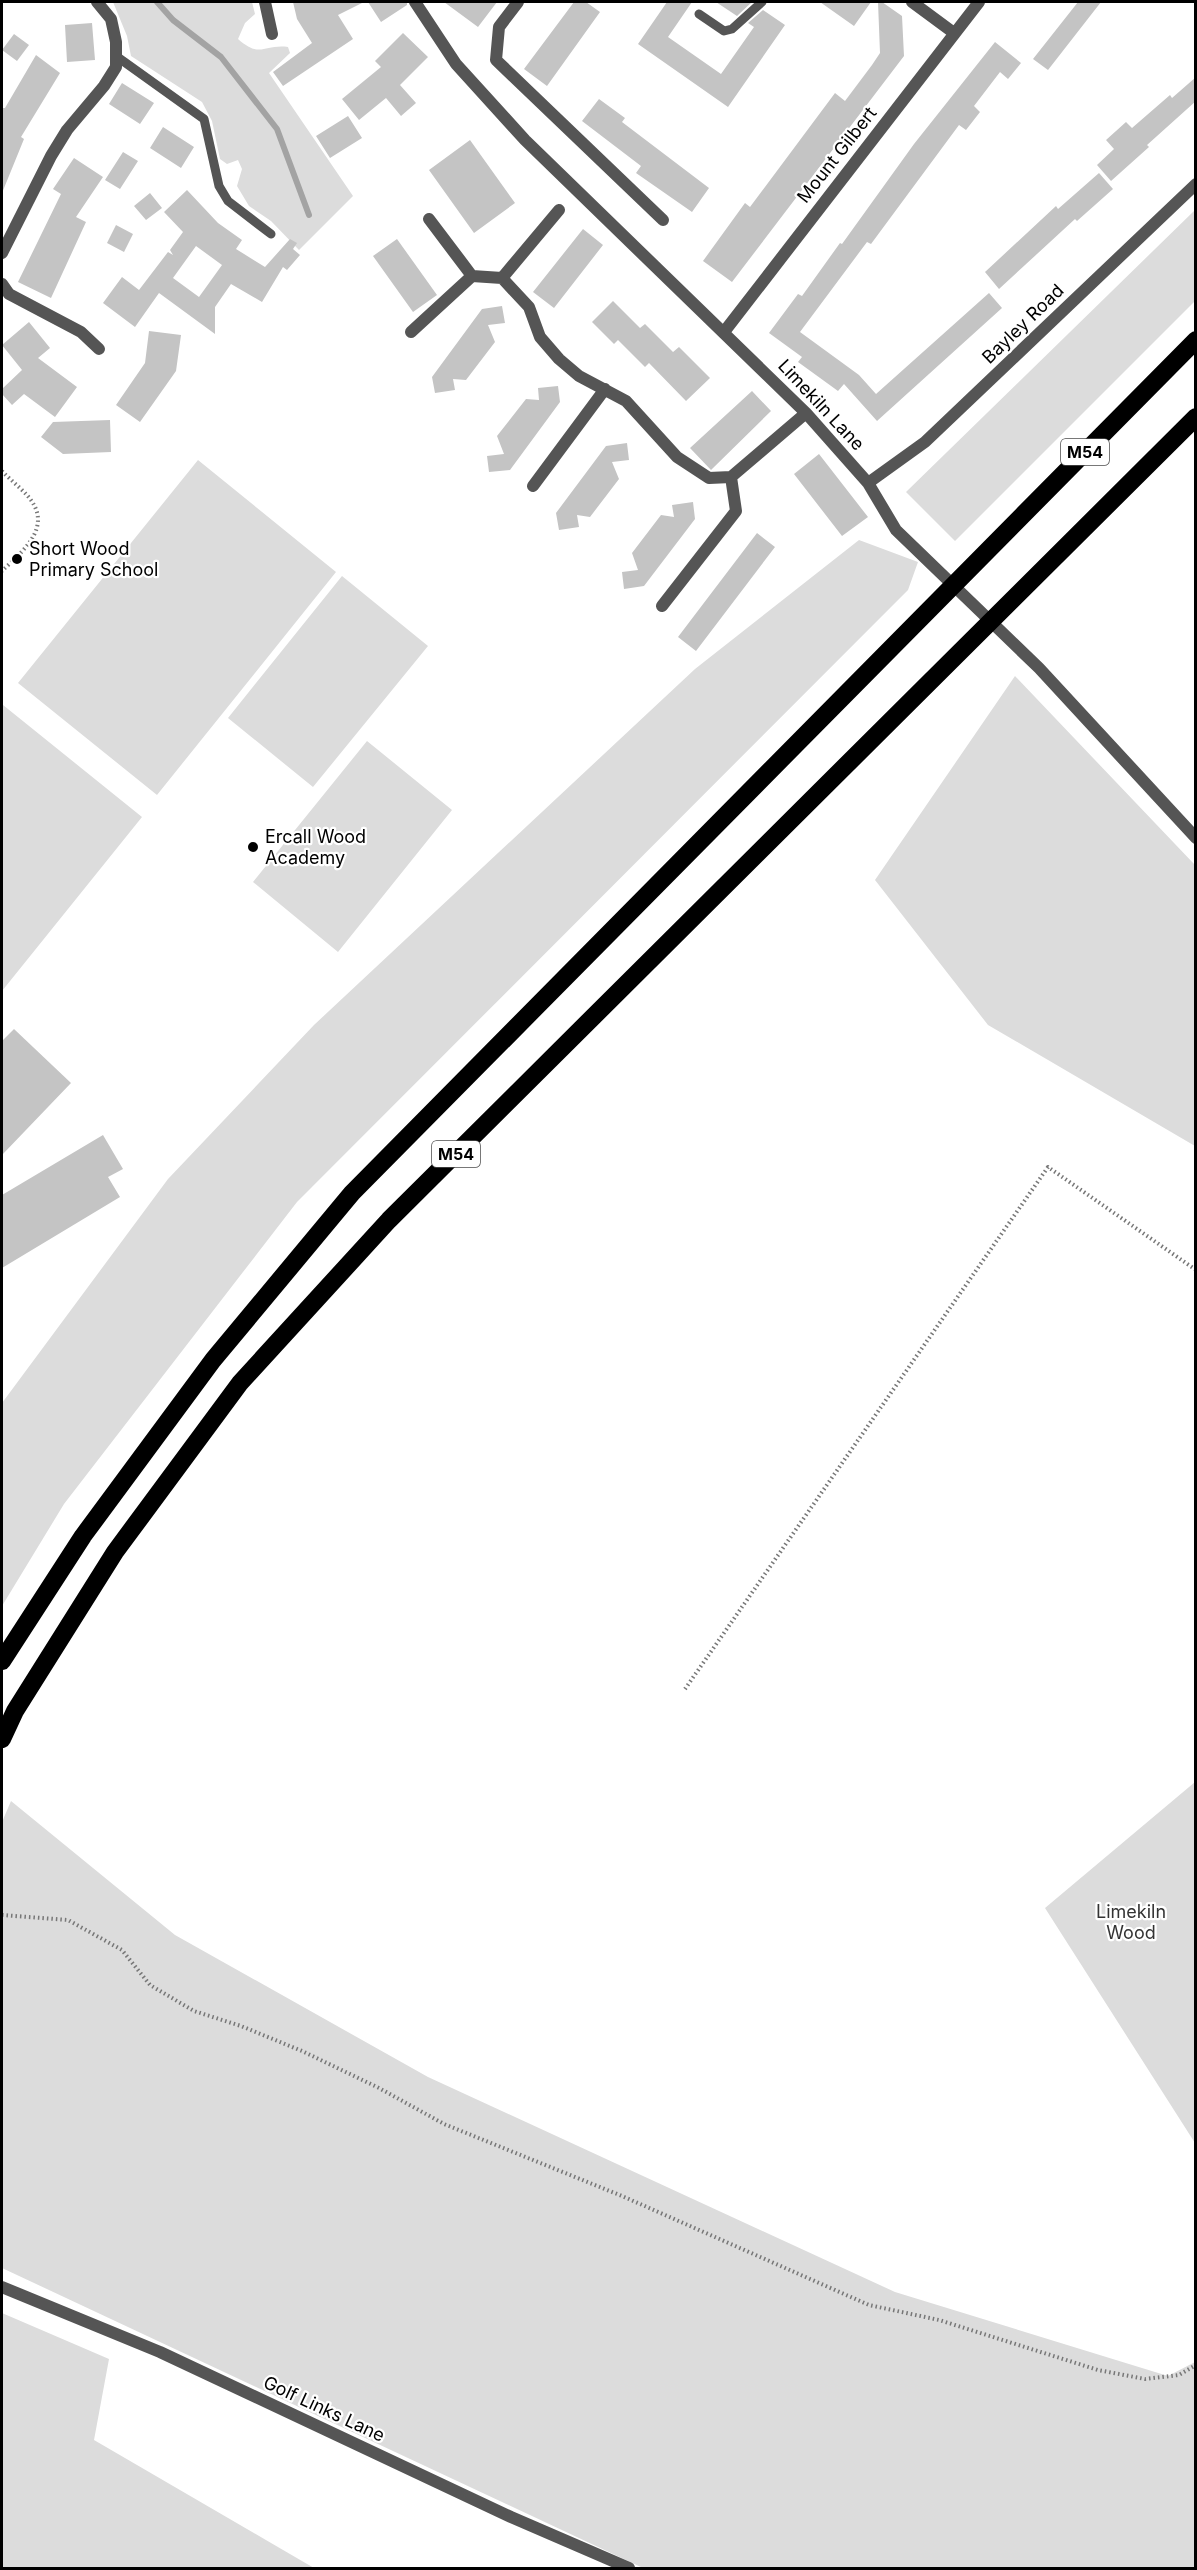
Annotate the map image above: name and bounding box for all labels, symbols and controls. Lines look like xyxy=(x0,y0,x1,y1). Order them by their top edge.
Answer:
street label: Mount Gilbert xyxy=(793,102,881,207)
street label: Bayley Road xyxy=(978,280,1068,368)
street label: Limekiln Lane xyxy=(774,355,869,454)
road number: M54 xyxy=(1061,439,1109,465)
place label: Short Wood Primary School xyxy=(29,538,158,580)
marker: Short Wood Primary School xyxy=(10,552,24,566)
place label: Ercall Wood Academy xyxy=(265,826,366,868)
marker: Ercall Wood Academy xyxy=(246,840,260,854)
road number: M54 xyxy=(432,1141,480,1167)
park label: Limekiln Wood xyxy=(1096,1901,1166,1943)
street label: Golf Links Lane xyxy=(260,2371,388,2446)

